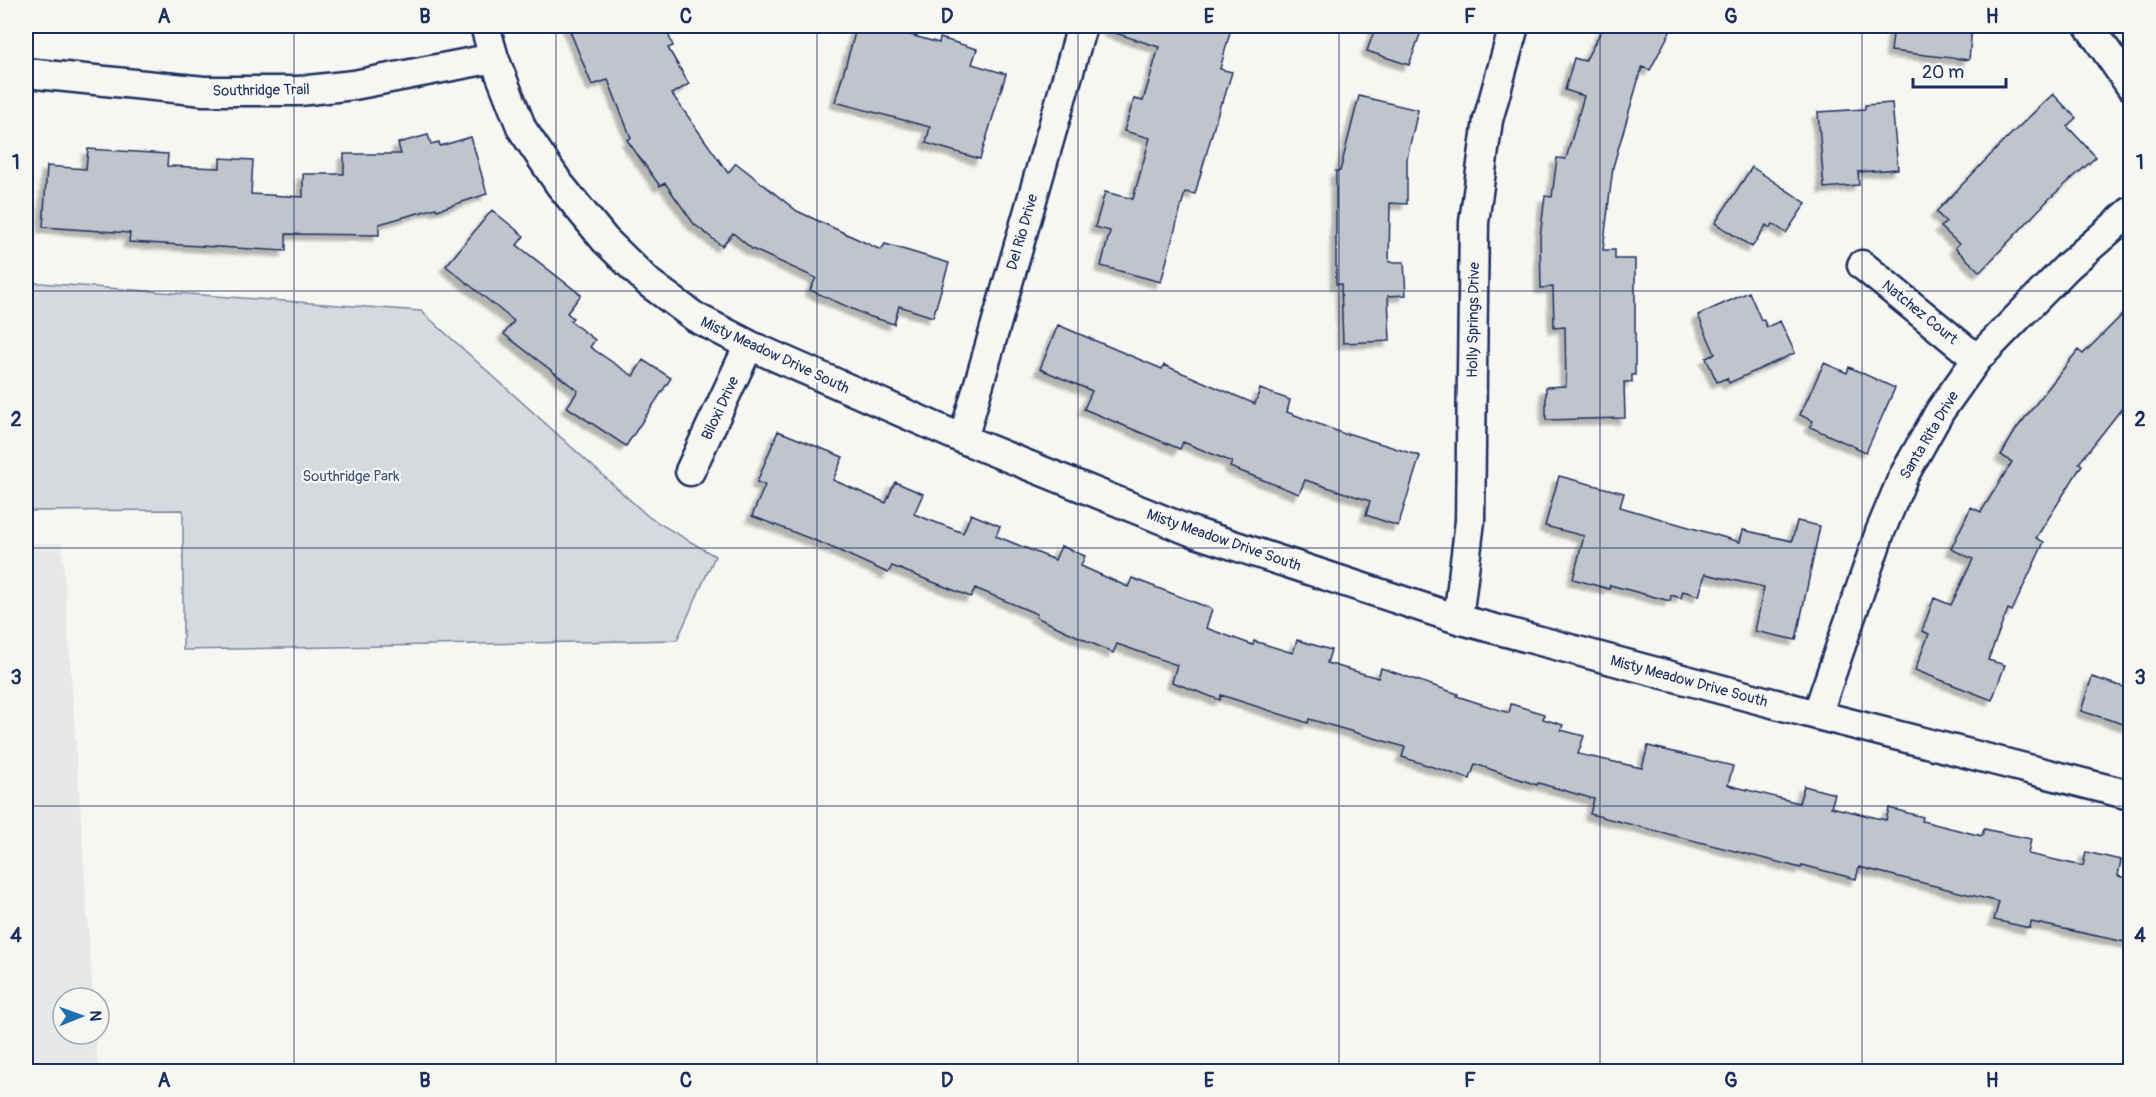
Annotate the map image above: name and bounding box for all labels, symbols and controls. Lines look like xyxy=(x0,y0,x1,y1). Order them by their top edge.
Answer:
text: A xyxy=(158,4,171,29)
text: B xyxy=(419,4,431,29)
text: C xyxy=(680,4,692,29)
text: D xyxy=(941,4,954,29)
text: E xyxy=(1204,4,1215,29)
text: F xyxy=(1464,4,1476,29)
text: G xyxy=(1724,4,1738,29)
text: H xyxy=(1986,4,1999,29)
scale bar xyxy=(1913,51,2006,89)
text: 20 m xyxy=(1922,61,1964,84)
street label: Southridge Trail xyxy=(212,80,310,101)
text: 1 xyxy=(12,150,20,175)
text: 1 xyxy=(2136,150,2144,175)
street label: Del Rio Drive xyxy=(1003,191,1043,272)
street label: Holly Springs Drive xyxy=(1463,261,1484,378)
street label: Natchez Court xyxy=(1878,276,1962,349)
street label: Misty Meadow Drive South xyxy=(697,313,852,398)
street label: Biloxi Drive xyxy=(697,373,744,443)
street label: Santa Rita Drive xyxy=(1896,387,1964,483)
text: 2 xyxy=(10,407,22,432)
text: 2 xyxy=(2134,407,2146,432)
park label: Southridge Park xyxy=(302,467,400,486)
street label: Misty Meadow Drive South xyxy=(1144,505,1304,576)
street label: Misty Meadow Drive South xyxy=(1608,651,1770,712)
text: 3 xyxy=(10,665,22,690)
text: 3 xyxy=(2134,665,2146,690)
text: 4 xyxy=(10,923,22,948)
text: 4 xyxy=(2134,923,2146,948)
north arrow xyxy=(51,986,111,1046)
text: N xyxy=(85,1010,105,1022)
text: A xyxy=(158,1068,171,1093)
text: B xyxy=(419,1068,431,1093)
text: C xyxy=(680,1068,692,1093)
text: D xyxy=(941,1068,954,1093)
text: E xyxy=(1204,1068,1215,1093)
text: F xyxy=(1464,1068,1476,1093)
text: G xyxy=(1724,1068,1738,1093)
text: H xyxy=(1986,1068,1999,1093)

